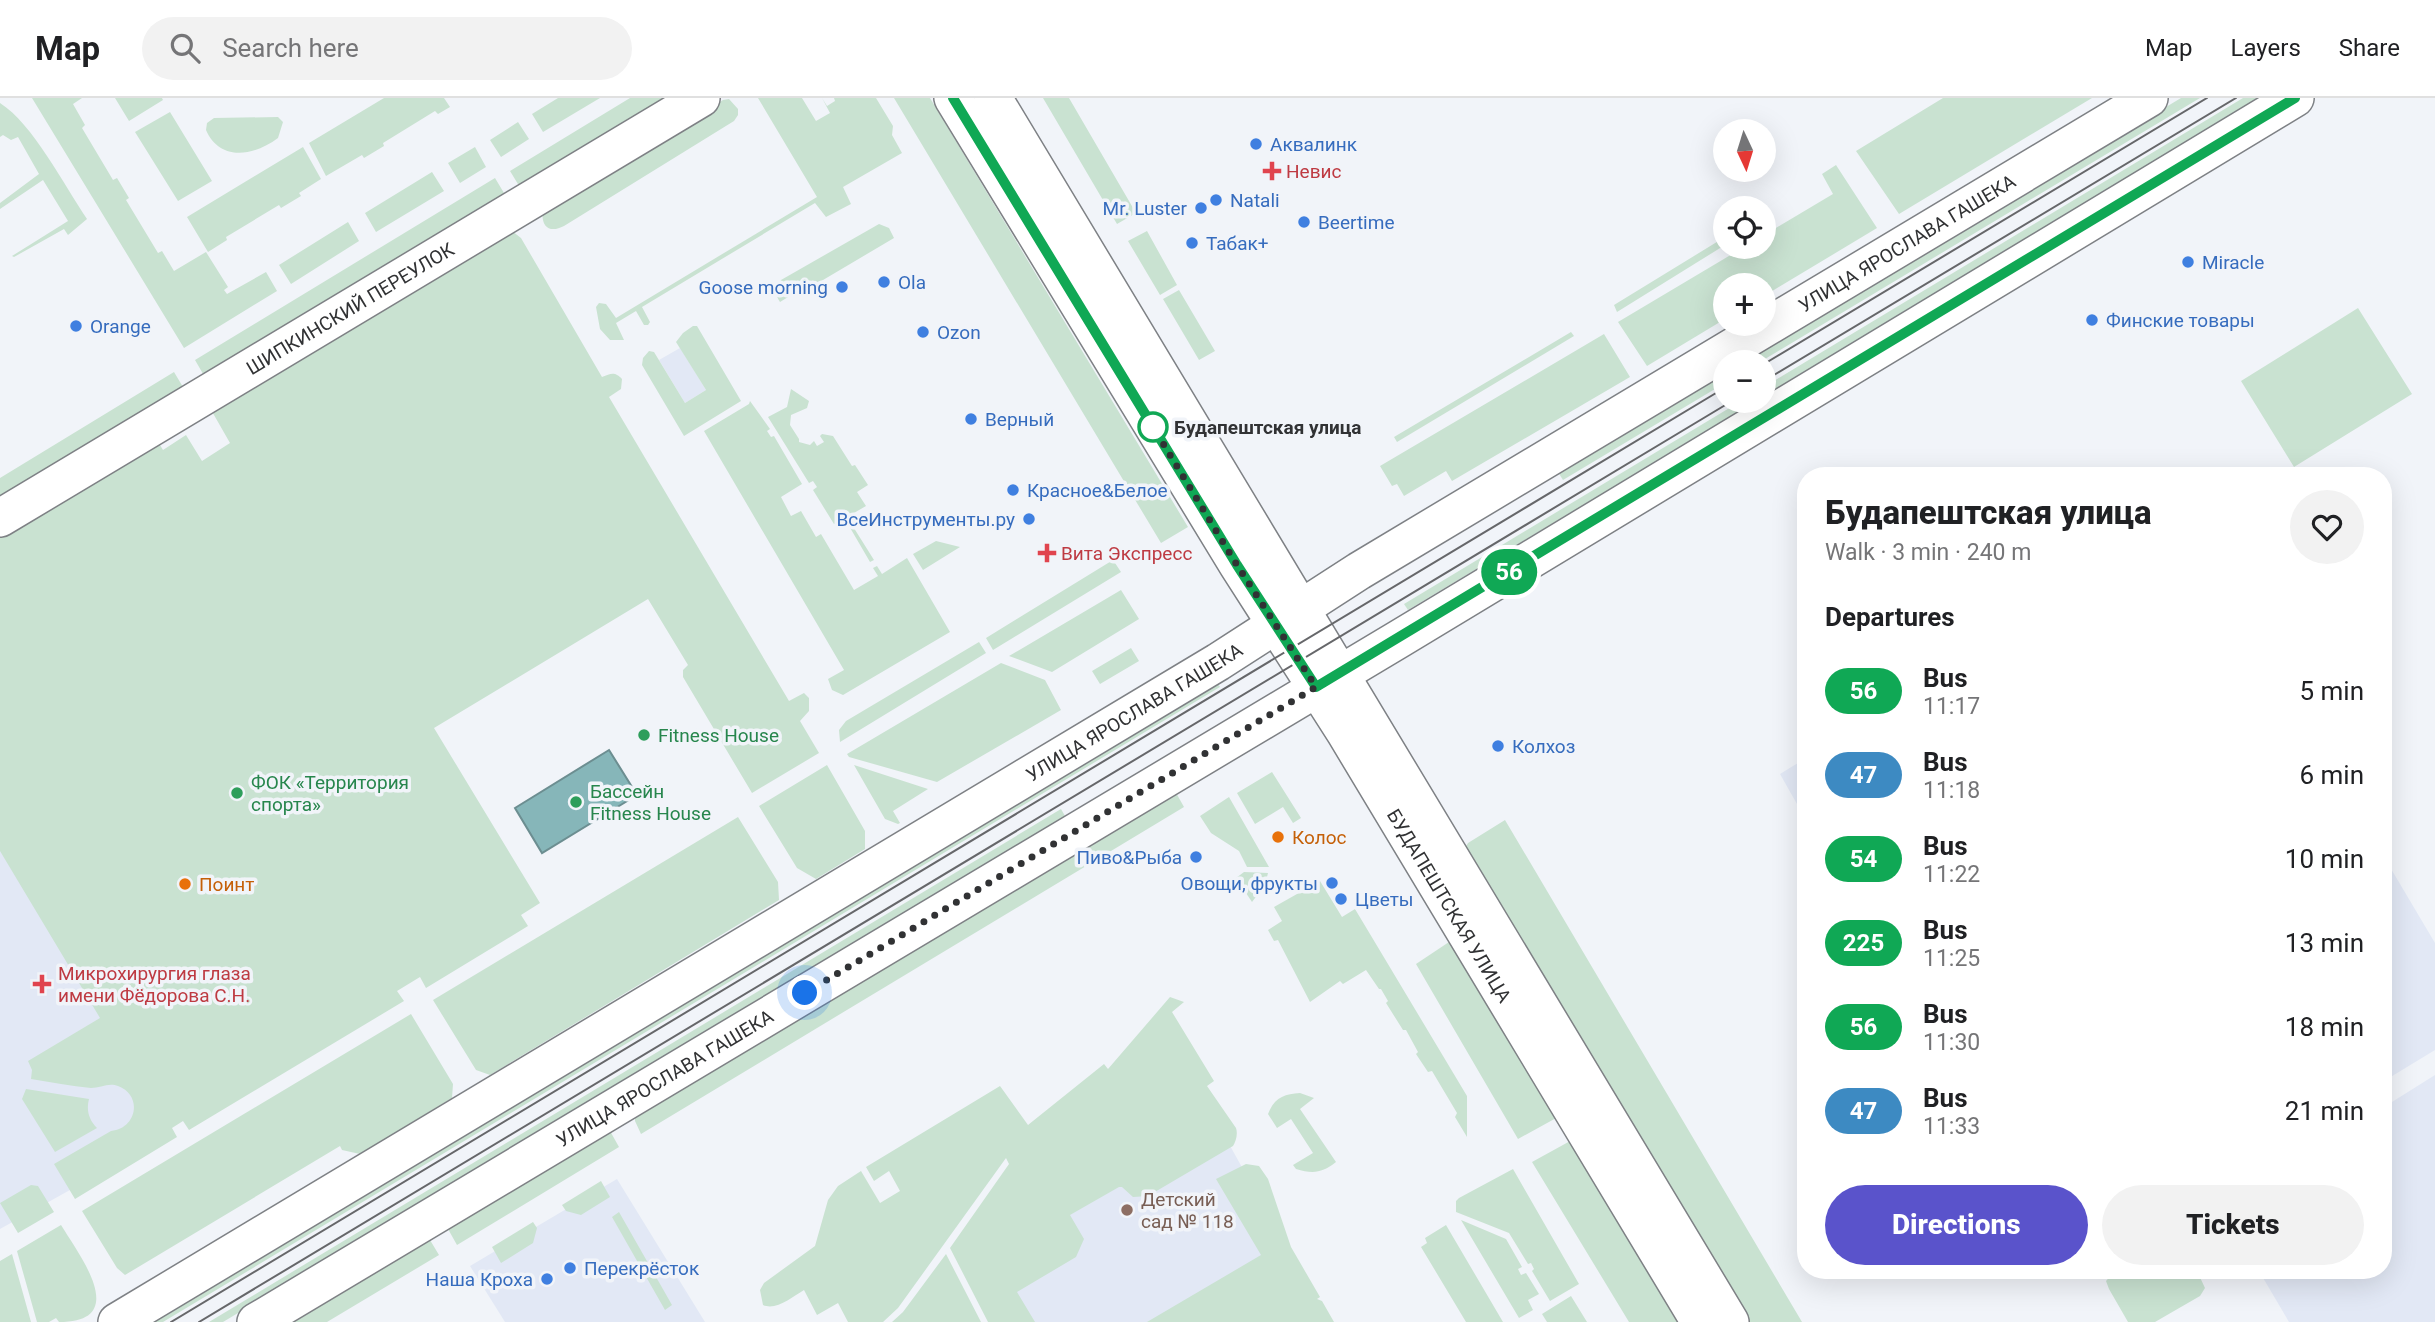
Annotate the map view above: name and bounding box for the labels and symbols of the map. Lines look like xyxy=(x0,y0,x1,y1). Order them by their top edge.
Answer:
north arrow xyxy=(1713,119,1776,182)
place label: Аквалинк xyxy=(1270,133,1358,156)
marker: Аквалинк xyxy=(1248,136,1264,152)
place label: Невис xyxy=(1286,160,1341,183)
marker: Невис xyxy=(1264,163,1280,179)
street label: УЛИЦА ЯРОСЛАВА ГАШЕКА xyxy=(1794,169,2020,317)
place label: Natali xyxy=(1230,189,1280,212)
marker: Natali xyxy=(1208,192,1224,208)
place label: Mr. Luster xyxy=(1103,197,1188,220)
marker: Mr. Luster xyxy=(1193,200,1209,216)
place label: Beertime xyxy=(1318,211,1394,234)
marker: Beertime xyxy=(1296,214,1312,230)
place label: Табак+ xyxy=(1206,232,1269,255)
marker: Табак+ xyxy=(1184,235,1200,251)
street label: ШИПКИНСКИЙ ПЕРЕУЛОК xyxy=(242,237,459,380)
place label: Miracle xyxy=(2202,251,2264,274)
marker: Miracle xyxy=(2180,254,2196,270)
place label: Ola xyxy=(898,271,926,294)
marker: Ola xyxy=(876,274,892,290)
place label: Goose morning xyxy=(699,276,828,299)
marker: Goose morning xyxy=(834,279,850,295)
place label: Финские товары xyxy=(2106,309,2255,332)
marker: Финские товары xyxy=(2084,312,2100,328)
place label: Orange xyxy=(90,315,151,338)
marker: Orange xyxy=(68,318,84,334)
place label: Ozon xyxy=(937,321,981,344)
marker: Ozon xyxy=(915,324,931,340)
place label: Верный xyxy=(985,408,1054,431)
marker: Верный xyxy=(963,411,979,427)
marker: Будапештская улица xyxy=(1138,412,1168,442)
place label: Будапештская улица xyxy=(1174,416,1361,439)
place label: Красное&Белое xyxy=(1027,479,1168,502)
marker: Красное&Белое xyxy=(1005,482,1021,498)
place label: ВсеИнструменты.ру xyxy=(836,508,1015,531)
marker: ВсеИнструменты.ру xyxy=(1021,511,1037,527)
place label: Вита Экспресс xyxy=(1061,542,1192,565)
marker: Вита Экспресс xyxy=(1039,545,1055,561)
line badge: 56 xyxy=(1478,549,1540,595)
street label: УЛИЦА ЯРОСЛАВА ГАШЕКА xyxy=(1022,638,1247,786)
place label: Fitness House xyxy=(658,724,779,747)
marker: Fitness House xyxy=(636,727,652,743)
place label: Колхоз xyxy=(1512,735,1575,758)
marker: Колхоз xyxy=(1490,738,1506,754)
place label: ФОК «Территория спорта» xyxy=(251,771,409,816)
place label: Бассейн Fitness House xyxy=(590,780,711,825)
marker: ФОК «Территория спорта» xyxy=(229,785,245,801)
marker: Бассейн Fitness House xyxy=(568,794,584,810)
street label: БУДАПЕШТСКАЯ УЛИЦА xyxy=(1382,805,1516,1007)
place label: Колос xyxy=(1292,826,1346,849)
marker: Колос xyxy=(1270,829,1286,845)
place label: Пиво&Рыба xyxy=(1076,846,1182,869)
marker: Пиво&Рыба xyxy=(1188,849,1204,865)
place label: Овощи, фрукты xyxy=(1181,872,1318,895)
place label: Поинт xyxy=(199,873,254,896)
marker: Овощи, фрукты xyxy=(1324,875,1340,891)
marker: Поинт xyxy=(177,876,193,892)
place label: Цветы xyxy=(1355,888,1414,911)
marker: Цветы xyxy=(1333,891,1349,907)
place label: Микрохирургия глаза имени Фёдорова С.Н. xyxy=(58,962,251,1007)
marker: Микрохирургия глаза имени Фёдорова С.Н. xyxy=(32,974,52,994)
your location xyxy=(787,975,822,1010)
street label: УЛИЦА ЯРОСЛАВА ГАШЕКА xyxy=(552,1004,778,1152)
place label: Детский сад № 118 xyxy=(1141,1188,1234,1233)
marker: Детский сад № 118 xyxy=(1119,1202,1135,1218)
place label: Перекрёсток xyxy=(584,1257,700,1280)
marker: Перекрёсток xyxy=(562,1260,578,1276)
place label: Наша Кроха xyxy=(426,1268,533,1291)
marker: Наша Кроха xyxy=(539,1271,555,1287)

